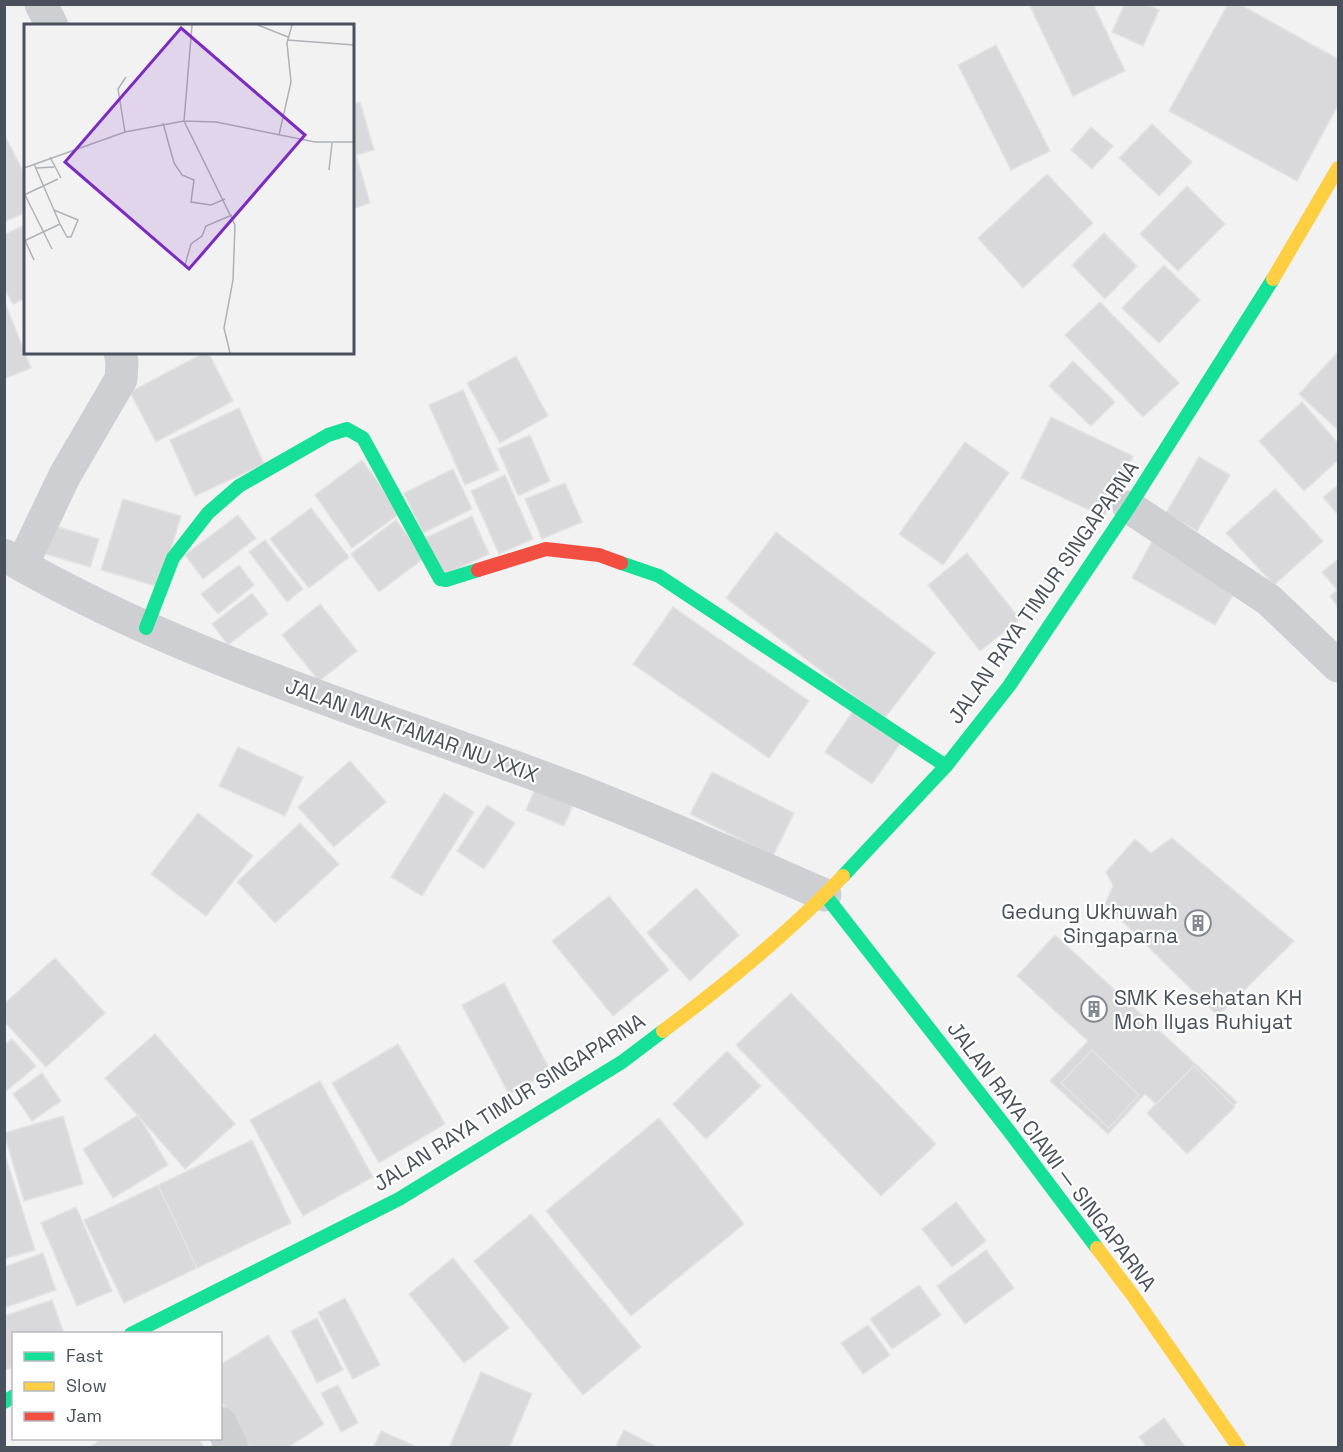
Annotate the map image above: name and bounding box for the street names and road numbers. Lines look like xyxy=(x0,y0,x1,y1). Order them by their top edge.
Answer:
street label: JALAN RAYA TIMUR SINGAPARNA xyxy=(942,455,1144,729)
street label: JALAN MUKTAMAR NU XXIX xyxy=(282,672,542,788)
street label: JALAN RAYA TIMUR SINGAPARNA xyxy=(368,1007,650,1197)
street label: JALAN RAYA CIAWI — SINGAPARNA xyxy=(942,1016,1162,1296)

